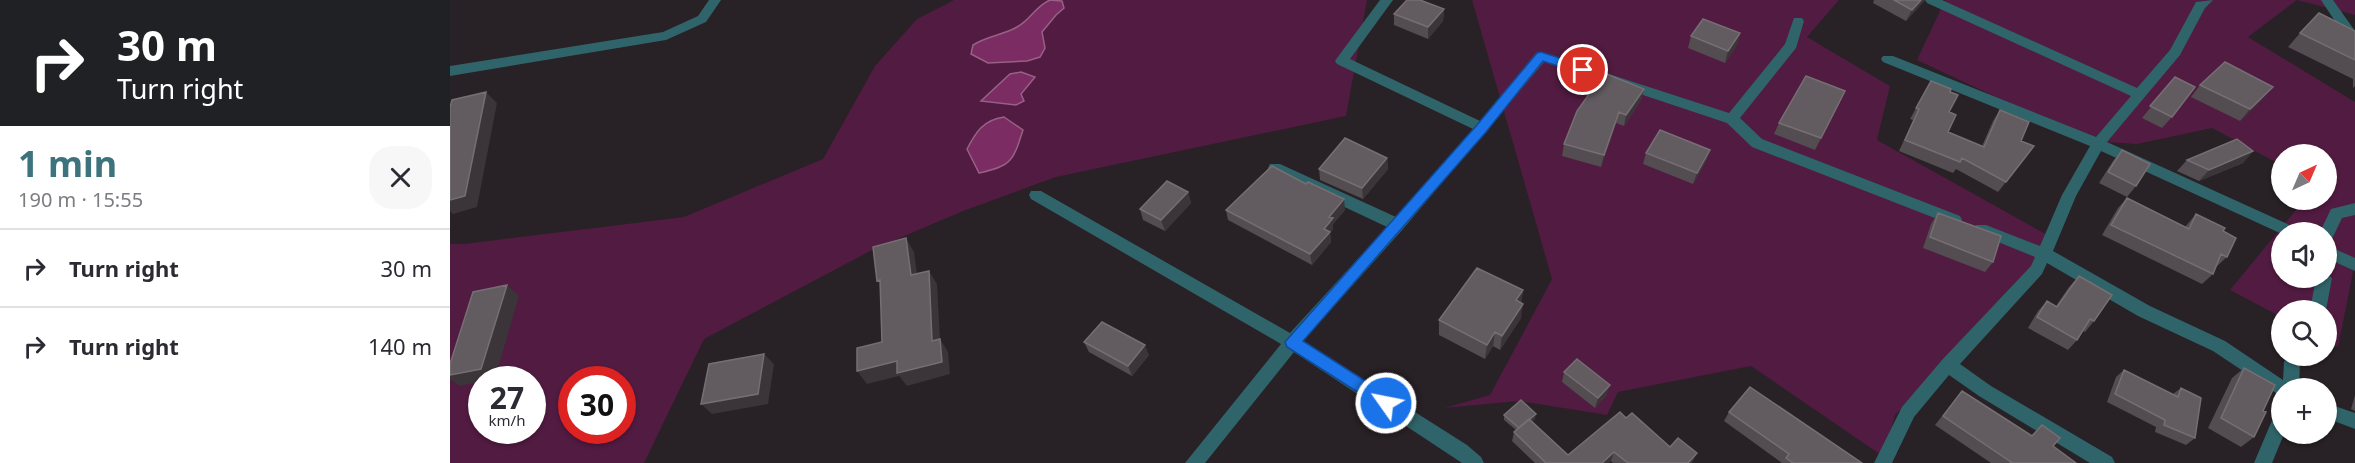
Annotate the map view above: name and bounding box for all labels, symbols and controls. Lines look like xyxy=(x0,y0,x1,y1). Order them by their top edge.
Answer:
text: 30 m xyxy=(117,16,217,73)
icon: right xyxy=(18,24,96,102)
pin xyxy=(1557,44,1608,95)
icon: arrive xyxy=(1566,53,1599,86)
text: Turn right xyxy=(117,70,243,107)
text: 1 min xyxy=(18,139,117,188)
north arrow xyxy=(2271,144,2337,210)
map controls xyxy=(2271,144,2337,444)
button: close xyxy=(369,146,432,209)
text: 190 m · 15:55 xyxy=(18,186,143,213)
button: sound xyxy=(2271,222,2337,288)
icon: right xyxy=(18,252,51,285)
text: Turn right xyxy=(69,253,179,283)
text: 30 m xyxy=(381,253,432,283)
button: search xyxy=(2271,300,2337,366)
icon: right xyxy=(18,330,51,363)
text: Turn right xyxy=(69,331,179,361)
text: 140 m xyxy=(368,331,432,361)
speed limit sign: 30 xyxy=(558,366,636,444)
position arrow xyxy=(1354,371,1418,435)
text: 27 xyxy=(490,377,524,418)
button: + xyxy=(2271,378,2337,444)
text: km/h xyxy=(489,410,525,430)

